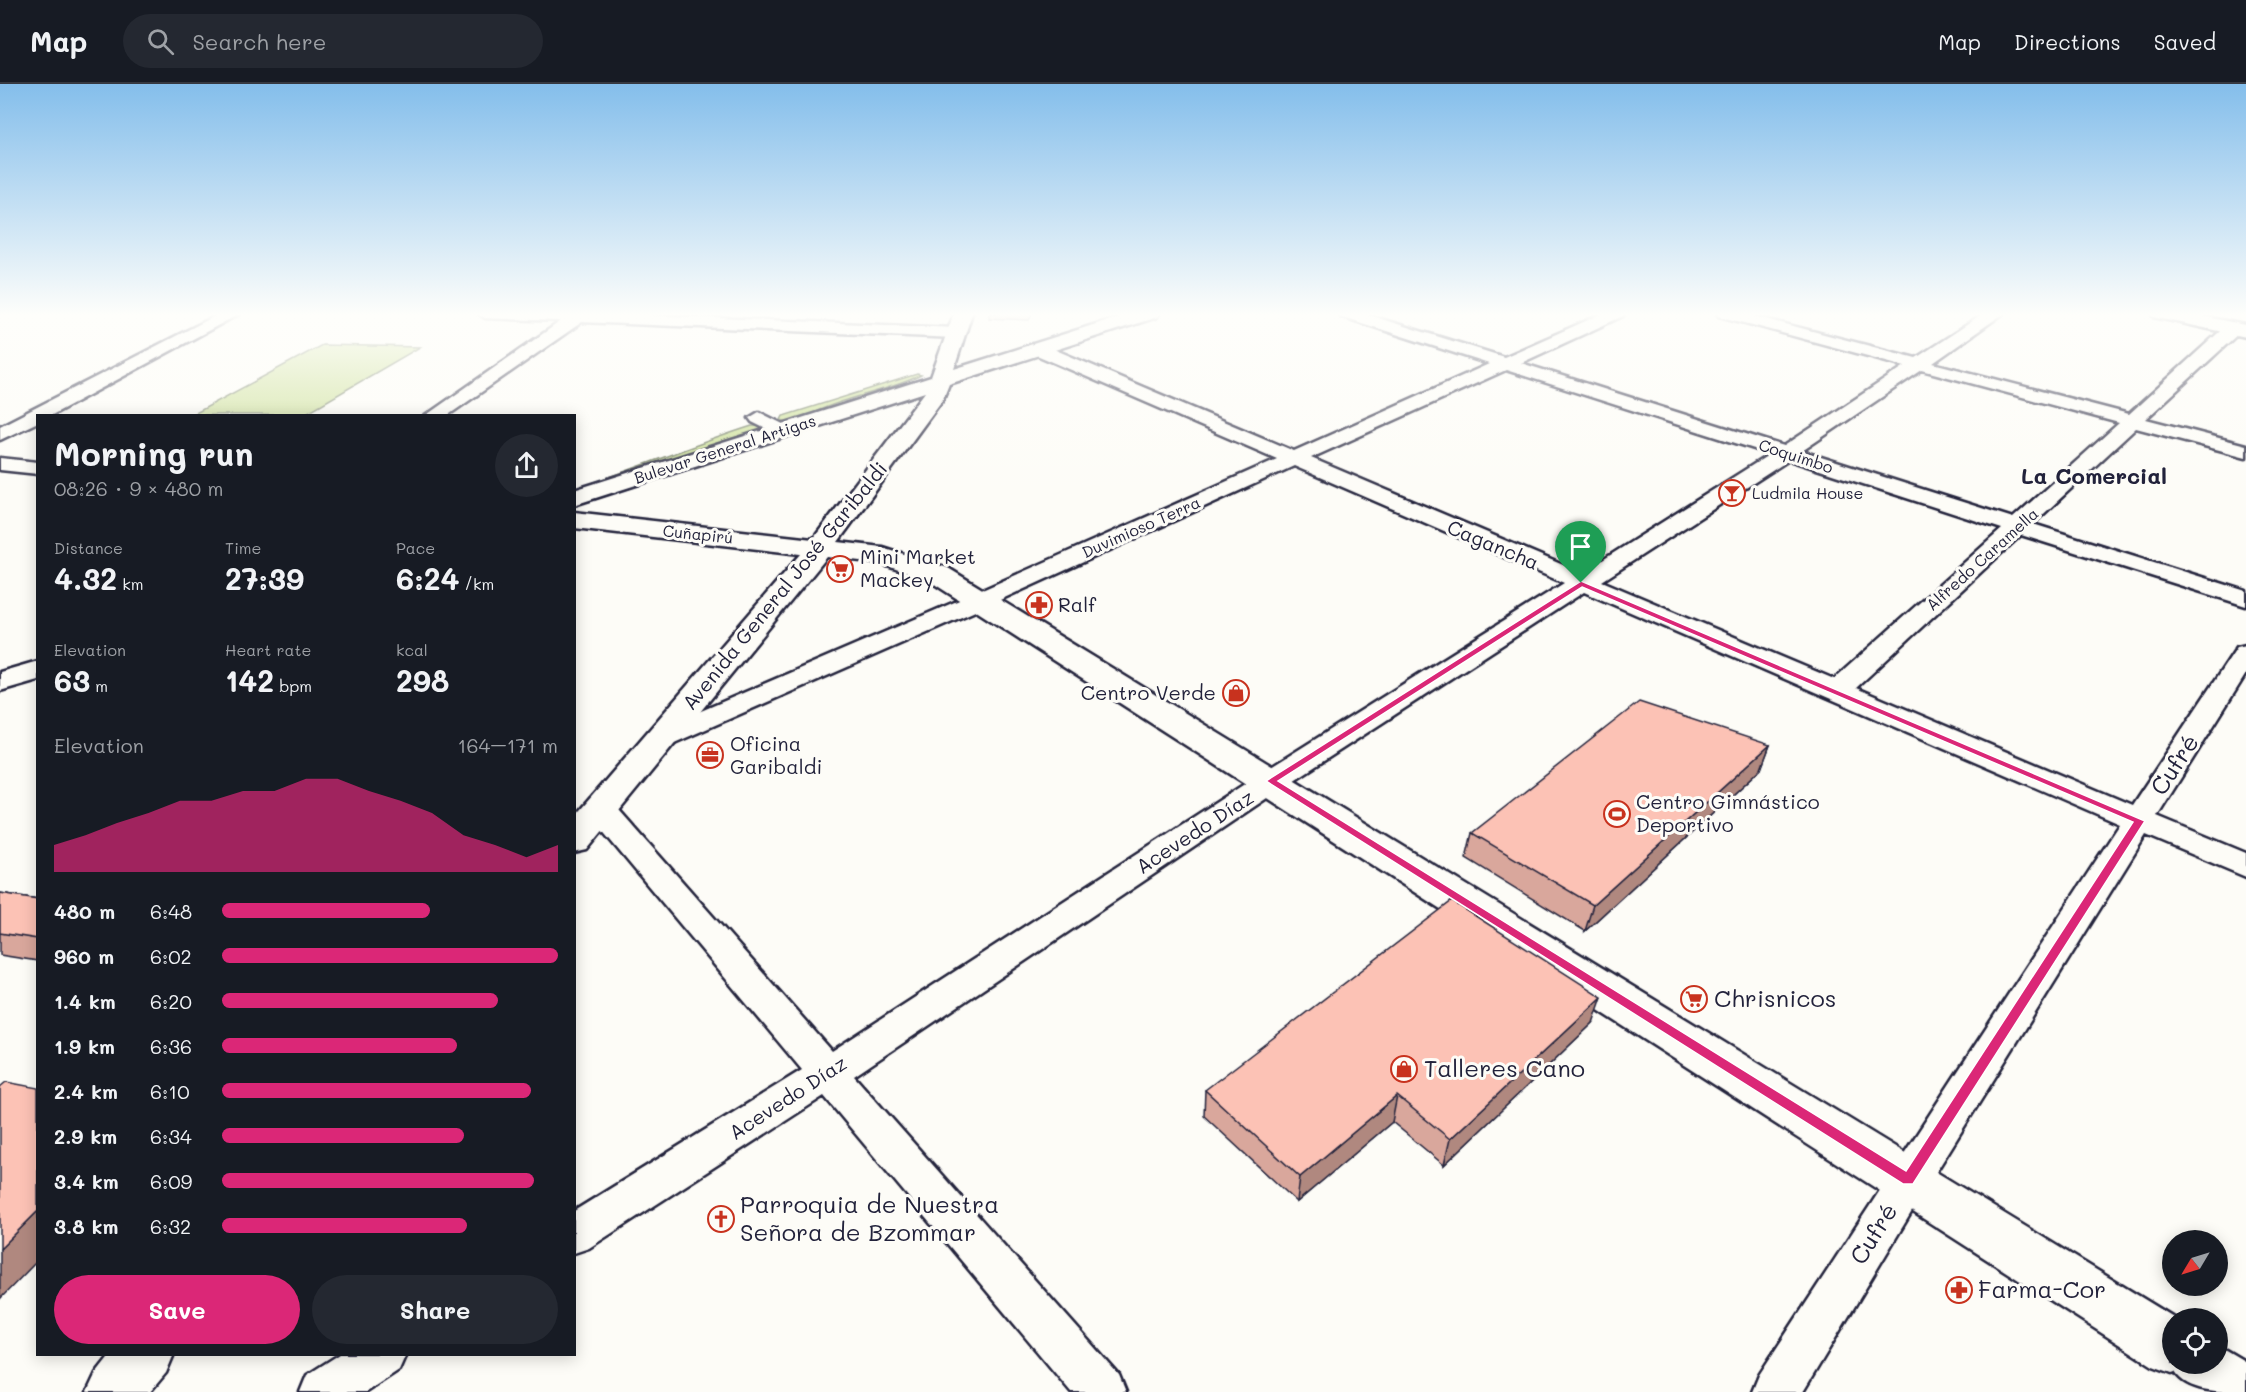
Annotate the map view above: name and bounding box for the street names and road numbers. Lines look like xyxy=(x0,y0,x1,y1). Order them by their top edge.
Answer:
street label: Bulevar General Artigas xyxy=(631,409,818,488)
street label: Coquimbo xyxy=(1756,434,1836,477)
street label: Avenida General José Garibaldi xyxy=(676,456,892,715)
street label: Duvimioso Terra xyxy=(1078,491,1203,562)
street label: Alfredo Caramella xyxy=(1921,503,2042,615)
street label: Cagancha xyxy=(1443,513,1543,575)
street label: Cuñapirú xyxy=(662,519,734,548)
street label: Cufré xyxy=(2143,728,2205,801)
street label: Acevedo Díaz xyxy=(1131,783,1258,879)
street label: Acevedo Díaz xyxy=(724,1049,851,1145)
street label: Cufré xyxy=(1842,1197,1903,1270)

